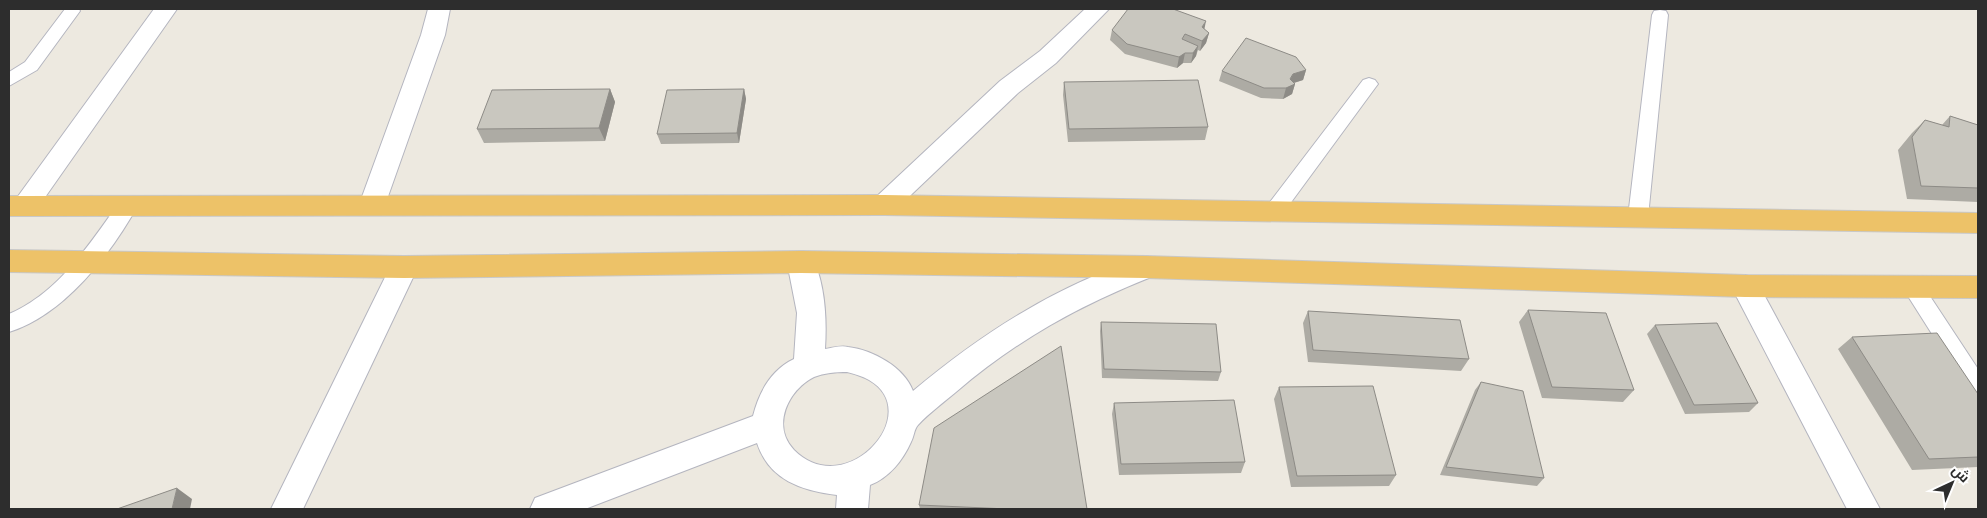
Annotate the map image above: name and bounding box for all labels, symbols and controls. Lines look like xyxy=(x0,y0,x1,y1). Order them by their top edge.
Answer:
north arrow xyxy=(1927,458,1977,508)
text: ش xyxy=(1948,461,1974,486)

